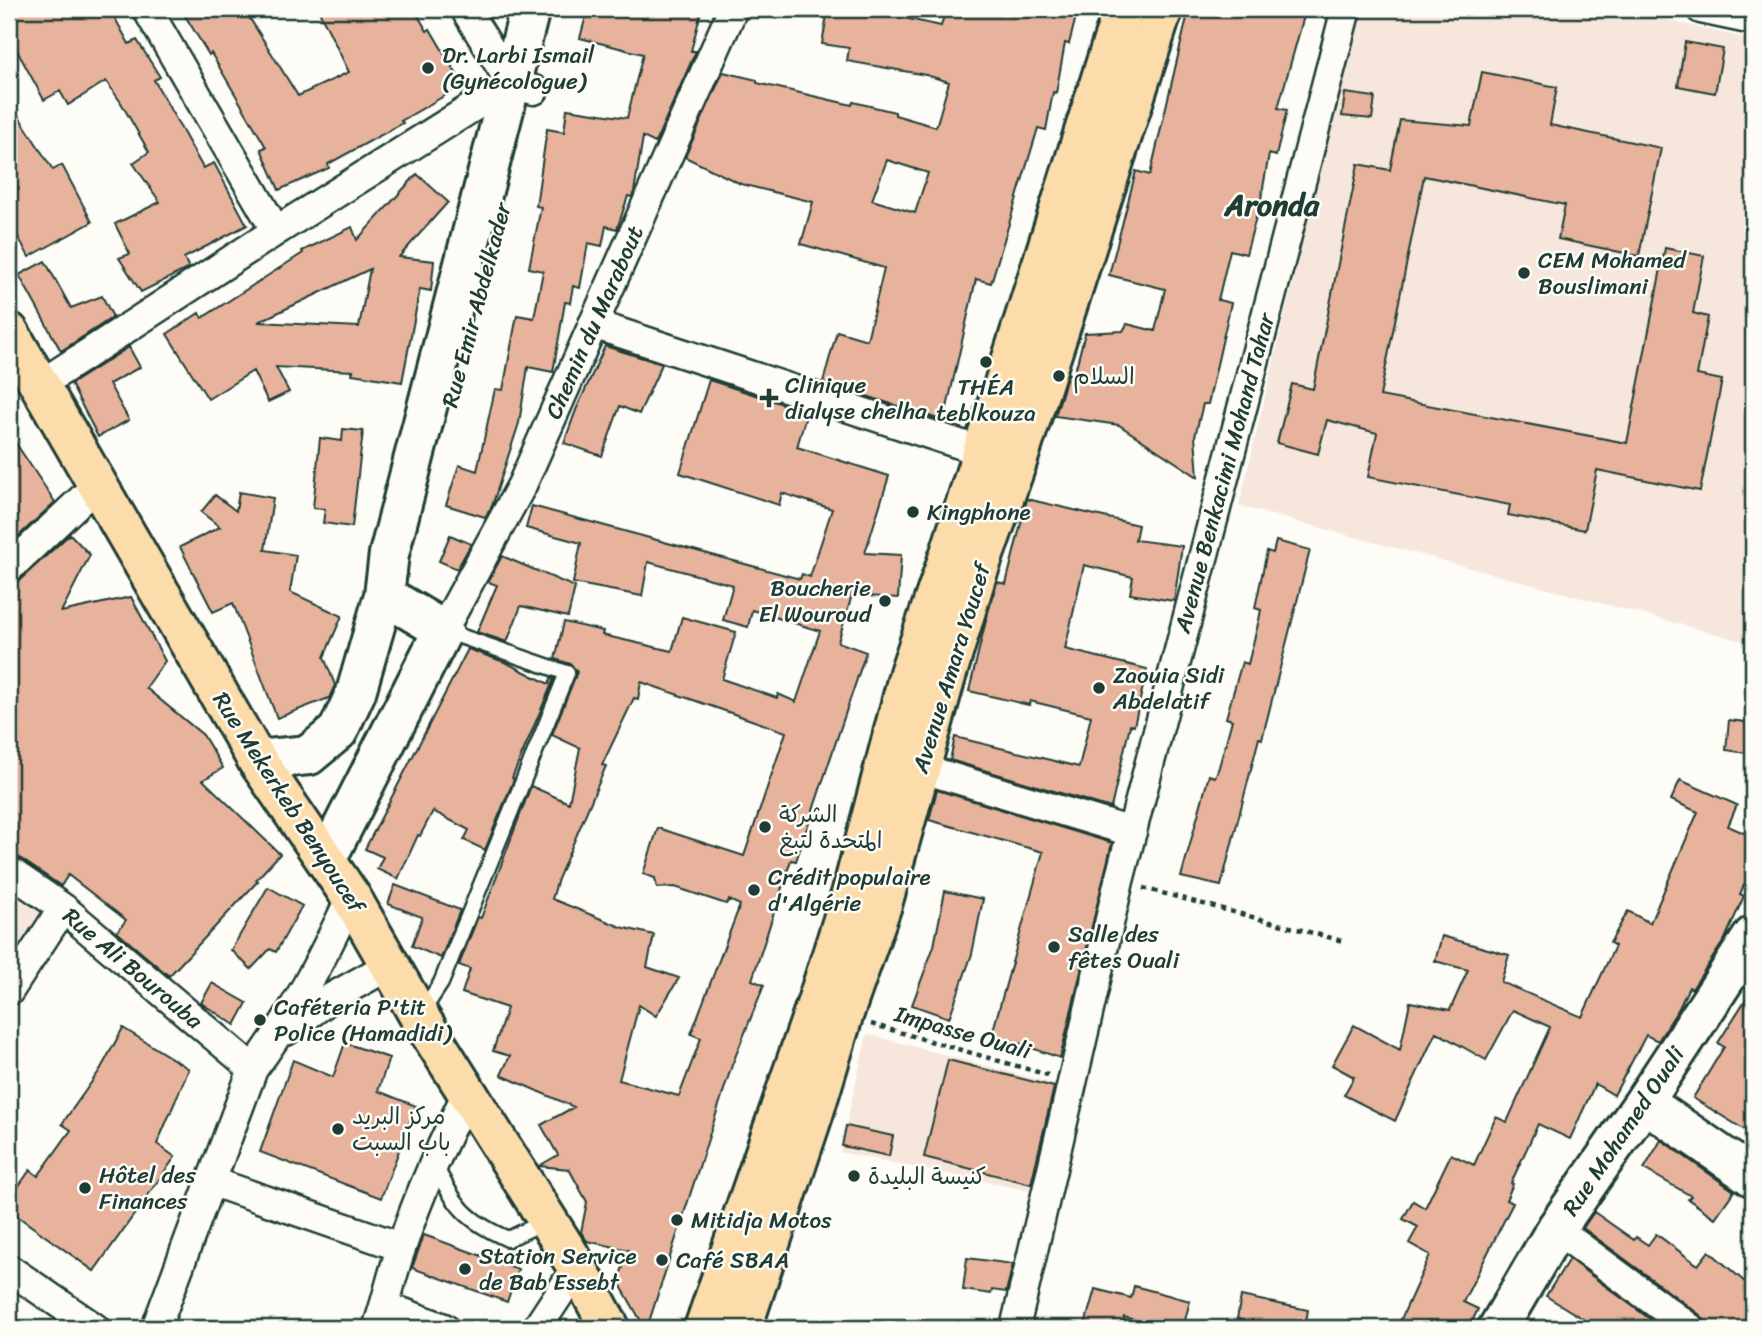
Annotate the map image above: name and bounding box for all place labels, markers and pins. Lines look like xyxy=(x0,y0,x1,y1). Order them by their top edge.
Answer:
place label: Dr. Larbi Ismail (Gynécologue) xyxy=(442,35,595,102)
marker: Dr. Larbi Ismail (Gynécologue) xyxy=(420,60,436,76)
place label: CEM Mohamed Bouslimani xyxy=(1538,240,1687,307)
marker: CEM Mohamed Bouslimani xyxy=(1516,265,1532,281)
marker: THÉA teblkouza xyxy=(978,354,994,370)
place label: السلام xyxy=(1073,356,1135,397)
place label: Clinique dialyse chelha xyxy=(785,365,927,432)
place label: THÉA teblkouza xyxy=(936,367,1036,434)
marker: السلام xyxy=(1051,368,1067,384)
marker: Clinique dialyse chelha xyxy=(759,388,779,408)
place label: Kingphone xyxy=(927,492,1031,533)
marker: Kingphone xyxy=(905,504,921,520)
place label: Boucherie El Wouroud xyxy=(759,568,873,635)
marker: Boucherie El Wouroud xyxy=(877,593,893,609)
place label: Zaouia Sidi Abdelatif xyxy=(1112,655,1225,722)
marker: Zaouia Sidi Abdelatif xyxy=(1091,680,1107,696)
place label: الشركة المتحدة لتبغ xyxy=(779,794,882,861)
marker: الشركة المتحدة لتبغ xyxy=(757,819,773,835)
place label: Crédit populaire d'Algérie xyxy=(768,857,931,924)
marker: Crédit populaire d'Algérie xyxy=(746,882,762,898)
place label: Salle des fêtes Ouali xyxy=(1068,914,1180,981)
marker: Salle des fêtes Ouali xyxy=(1046,939,1062,955)
place label: Caféteria P'tit Police (Hamadidi) xyxy=(274,987,453,1054)
marker: Caféteria P'tit Police (Hamadidi) xyxy=(252,1012,268,1028)
place label: مركز البريد باب السبت xyxy=(352,1096,451,1163)
marker: مركز البريد باب السبت xyxy=(330,1121,346,1137)
place label: Hôtel des Finances xyxy=(99,1155,196,1222)
place label: كنيسة البليدة xyxy=(868,1156,986,1197)
marker: كنيسة البليدة xyxy=(846,1168,862,1184)
marker: Hôtel des Finances xyxy=(77,1180,93,1196)
place label: Mitidja Motos xyxy=(691,1200,832,1241)
marker: Mitidja Motos xyxy=(669,1212,685,1228)
place label: Station Service de Bab Essebt xyxy=(479,1236,637,1303)
place label: Café SBAA xyxy=(676,1240,789,1281)
marker: Café SBAA xyxy=(654,1252,670,1268)
marker: Station Service de Bab Essebt xyxy=(457,1261,473,1277)

